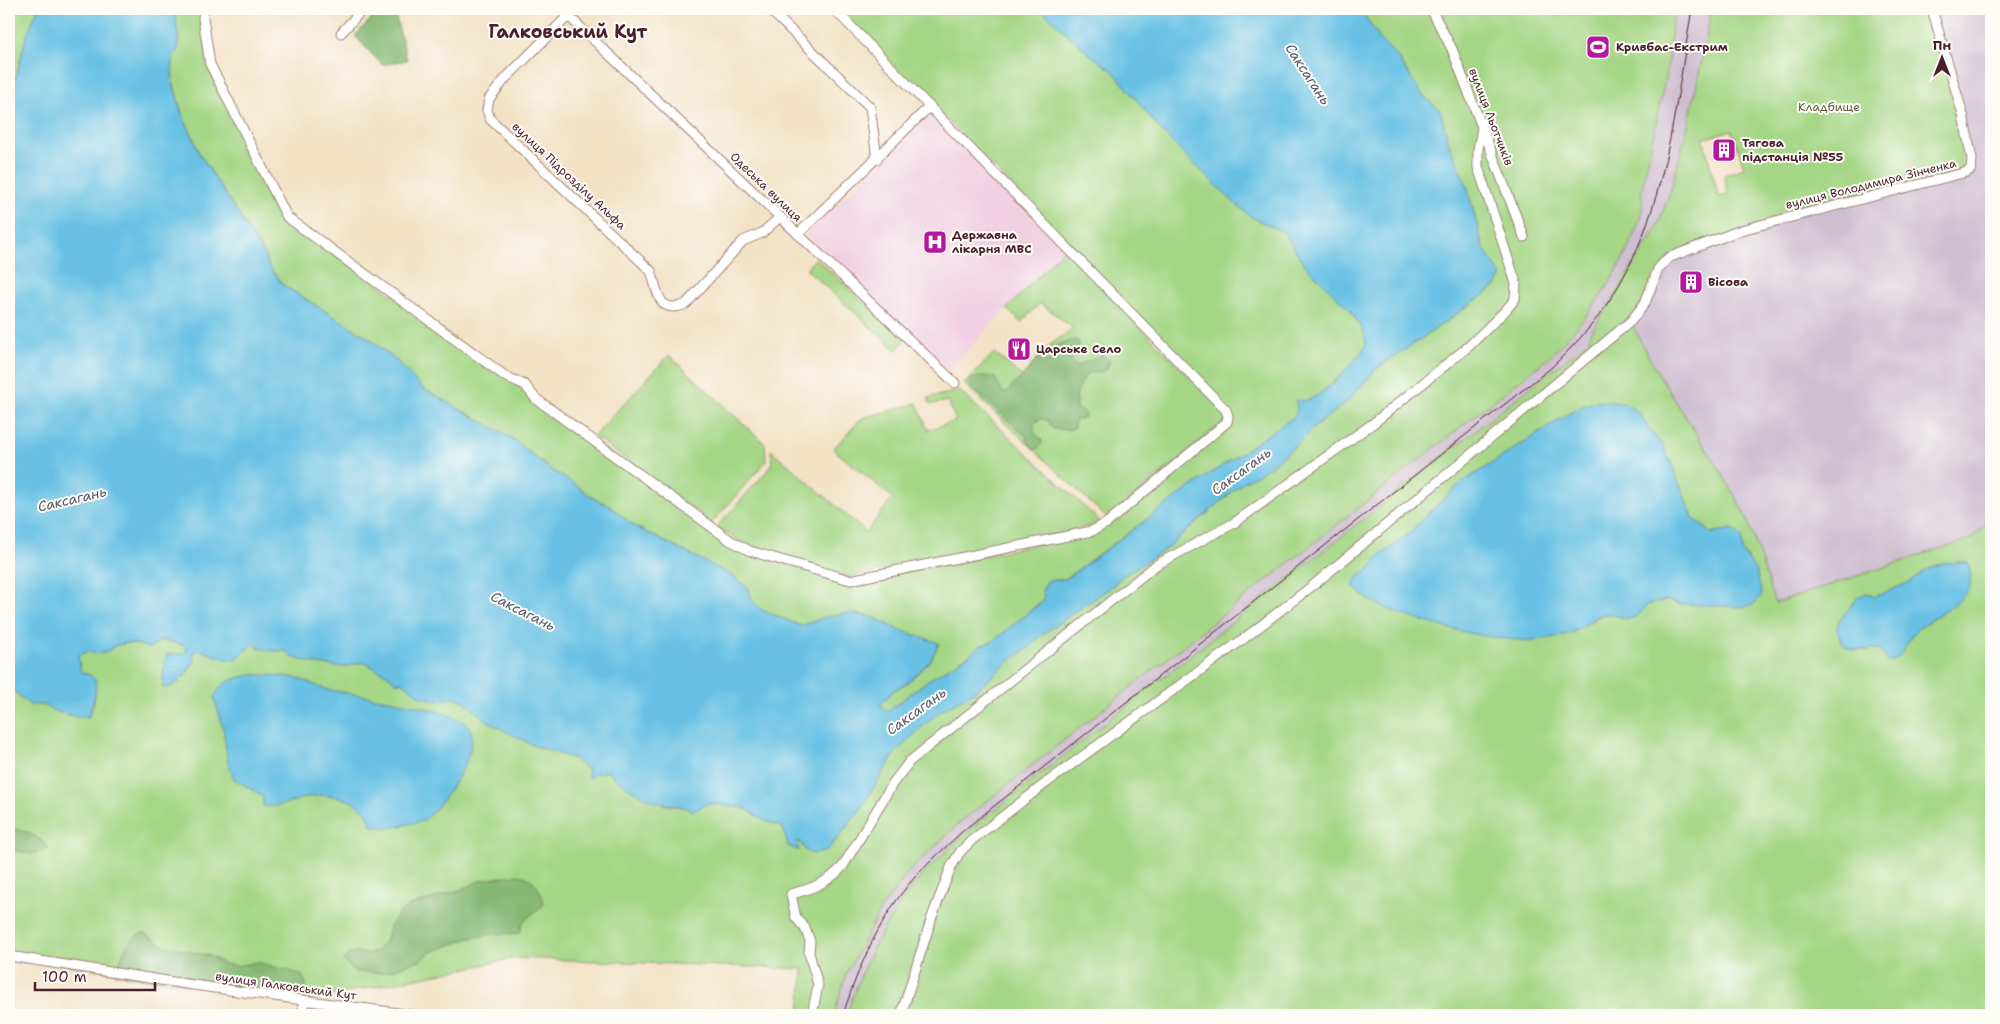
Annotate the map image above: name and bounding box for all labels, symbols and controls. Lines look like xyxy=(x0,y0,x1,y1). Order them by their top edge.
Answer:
district label: Галковський Кут xyxy=(489,20,648,44)
north arrow xyxy=(1918,32,1968,82)
sports icon: Кривбас-Екстрим xyxy=(1585,34,1611,60)
text: Пн xyxy=(1933,36,1951,54)
place label: Кривбас-Екстрим xyxy=(1616,39,1728,55)
water label: Саксагань xyxy=(1281,40,1335,108)
street label: вулиця Льотчиків xyxy=(1465,66,1517,168)
park label: Кладбище xyxy=(1798,99,1860,115)
street label: вулиця Підрозділу Альфа xyxy=(509,119,630,234)
place label: Тягова підстанція №55 xyxy=(1742,135,1843,165)
building icon: Тягова підстанція №55 xyxy=(1711,137,1737,163)
street label: Одеська вулиця xyxy=(727,149,805,225)
street label: вулиця Володимира Зінченка xyxy=(1784,155,1959,213)
place label: Державна лікарня МВС xyxy=(952,227,1032,257)
hospital icon: Державна лікарня МВС xyxy=(922,229,948,255)
building icon: Вісова xyxy=(1678,269,1704,295)
place label: Вісова xyxy=(1708,274,1749,290)
restaurant icon: Царське Село xyxy=(1006,336,1032,362)
place label: Царське Село xyxy=(1036,341,1121,357)
water label: Саксагань xyxy=(1207,443,1275,499)
water label: Саксагань xyxy=(36,482,108,516)
water label: Саксагань xyxy=(488,587,558,635)
water label: Саксагань xyxy=(882,683,950,739)
scale bar xyxy=(35,959,155,991)
text: 100 m xyxy=(42,967,87,987)
street label: вулиця Галковський Кут xyxy=(214,968,358,1004)

